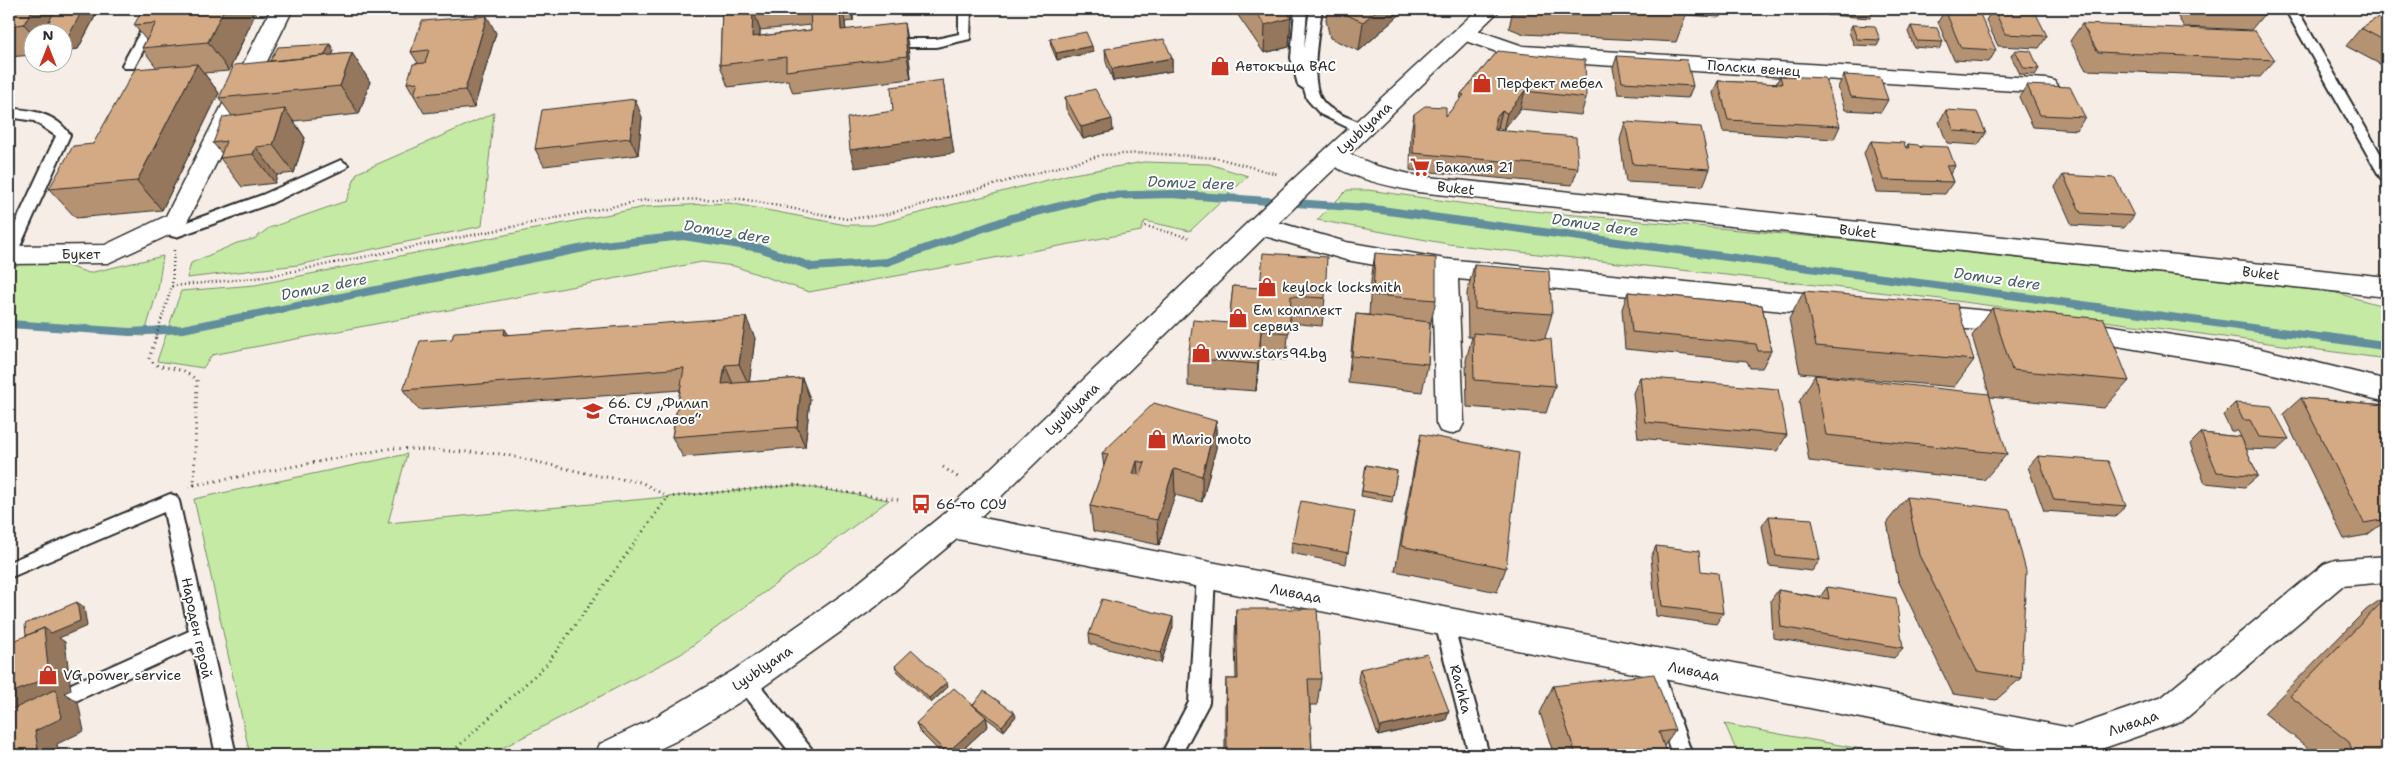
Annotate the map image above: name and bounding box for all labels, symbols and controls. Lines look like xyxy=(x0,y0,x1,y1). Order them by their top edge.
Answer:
north arrow xyxy=(22,22,72,72)
text: N xyxy=(42,26,54,44)
shop icon: Автокъща ВАС xyxy=(1209,55,1231,77)
street label: Полски венец xyxy=(1707,56,1801,80)
place label: Автокъща ВАС xyxy=(1235,57,1336,75)
shop icon: Перфект мебел xyxy=(1471,72,1493,94)
place label: Перфект мебел xyxy=(1497,74,1603,92)
street label: Lyublyana xyxy=(1333,98,1396,158)
supermarket icon: Бакалия 21 xyxy=(1409,156,1431,178)
place label: Бакалия 21 xyxy=(1435,158,1513,176)
water label: Domuz dere xyxy=(1147,171,1235,195)
street label: Buket xyxy=(1436,177,1476,199)
water label: Domuz dere xyxy=(1550,209,1640,241)
water label: Domuz dere xyxy=(682,215,772,249)
street label: Buket xyxy=(1838,220,1878,242)
street label: Букет xyxy=(62,245,101,263)
street label: Buket xyxy=(2241,262,2281,284)
water label: Domuz dere xyxy=(1952,263,2042,295)
water label: Domuz dere xyxy=(279,269,369,305)
shop icon: keylock locksmith xyxy=(1256,276,1278,298)
place label: keylock locksmith xyxy=(1282,278,1402,296)
place label: Ем комплект сервиз xyxy=(1253,301,1343,335)
shop icon: Ем комплект сервиз xyxy=(1227,307,1249,329)
shop icon: www.stars94.bg xyxy=(1190,342,1212,364)
place label: www.stars94.bg xyxy=(1216,344,1327,362)
street label: Lyublyana xyxy=(1041,378,1103,439)
place label: 66. СУ „Филип Станиславов“ xyxy=(608,394,708,428)
school or university icon: 66. СУ „Филип Станиславов“ xyxy=(582,400,604,422)
shop icon: Mario moto xyxy=(1146,428,1168,450)
place label: Mario moto xyxy=(1172,430,1252,448)
bus stop icon: 66-то СОУ xyxy=(910,493,932,515)
place label: 66-то СОУ xyxy=(936,495,1007,513)
street label: Народен герой xyxy=(177,576,217,680)
street label: Ливада xyxy=(1269,579,1324,607)
street label: Lyublyana xyxy=(728,641,796,695)
street label: Ливада xyxy=(1667,657,1722,685)
street label: Rachka xyxy=(1446,663,1476,716)
shop icon: VG power service xyxy=(37,664,59,686)
place label: VG power service xyxy=(63,666,181,684)
street label: Ливада xyxy=(2105,706,2161,740)

